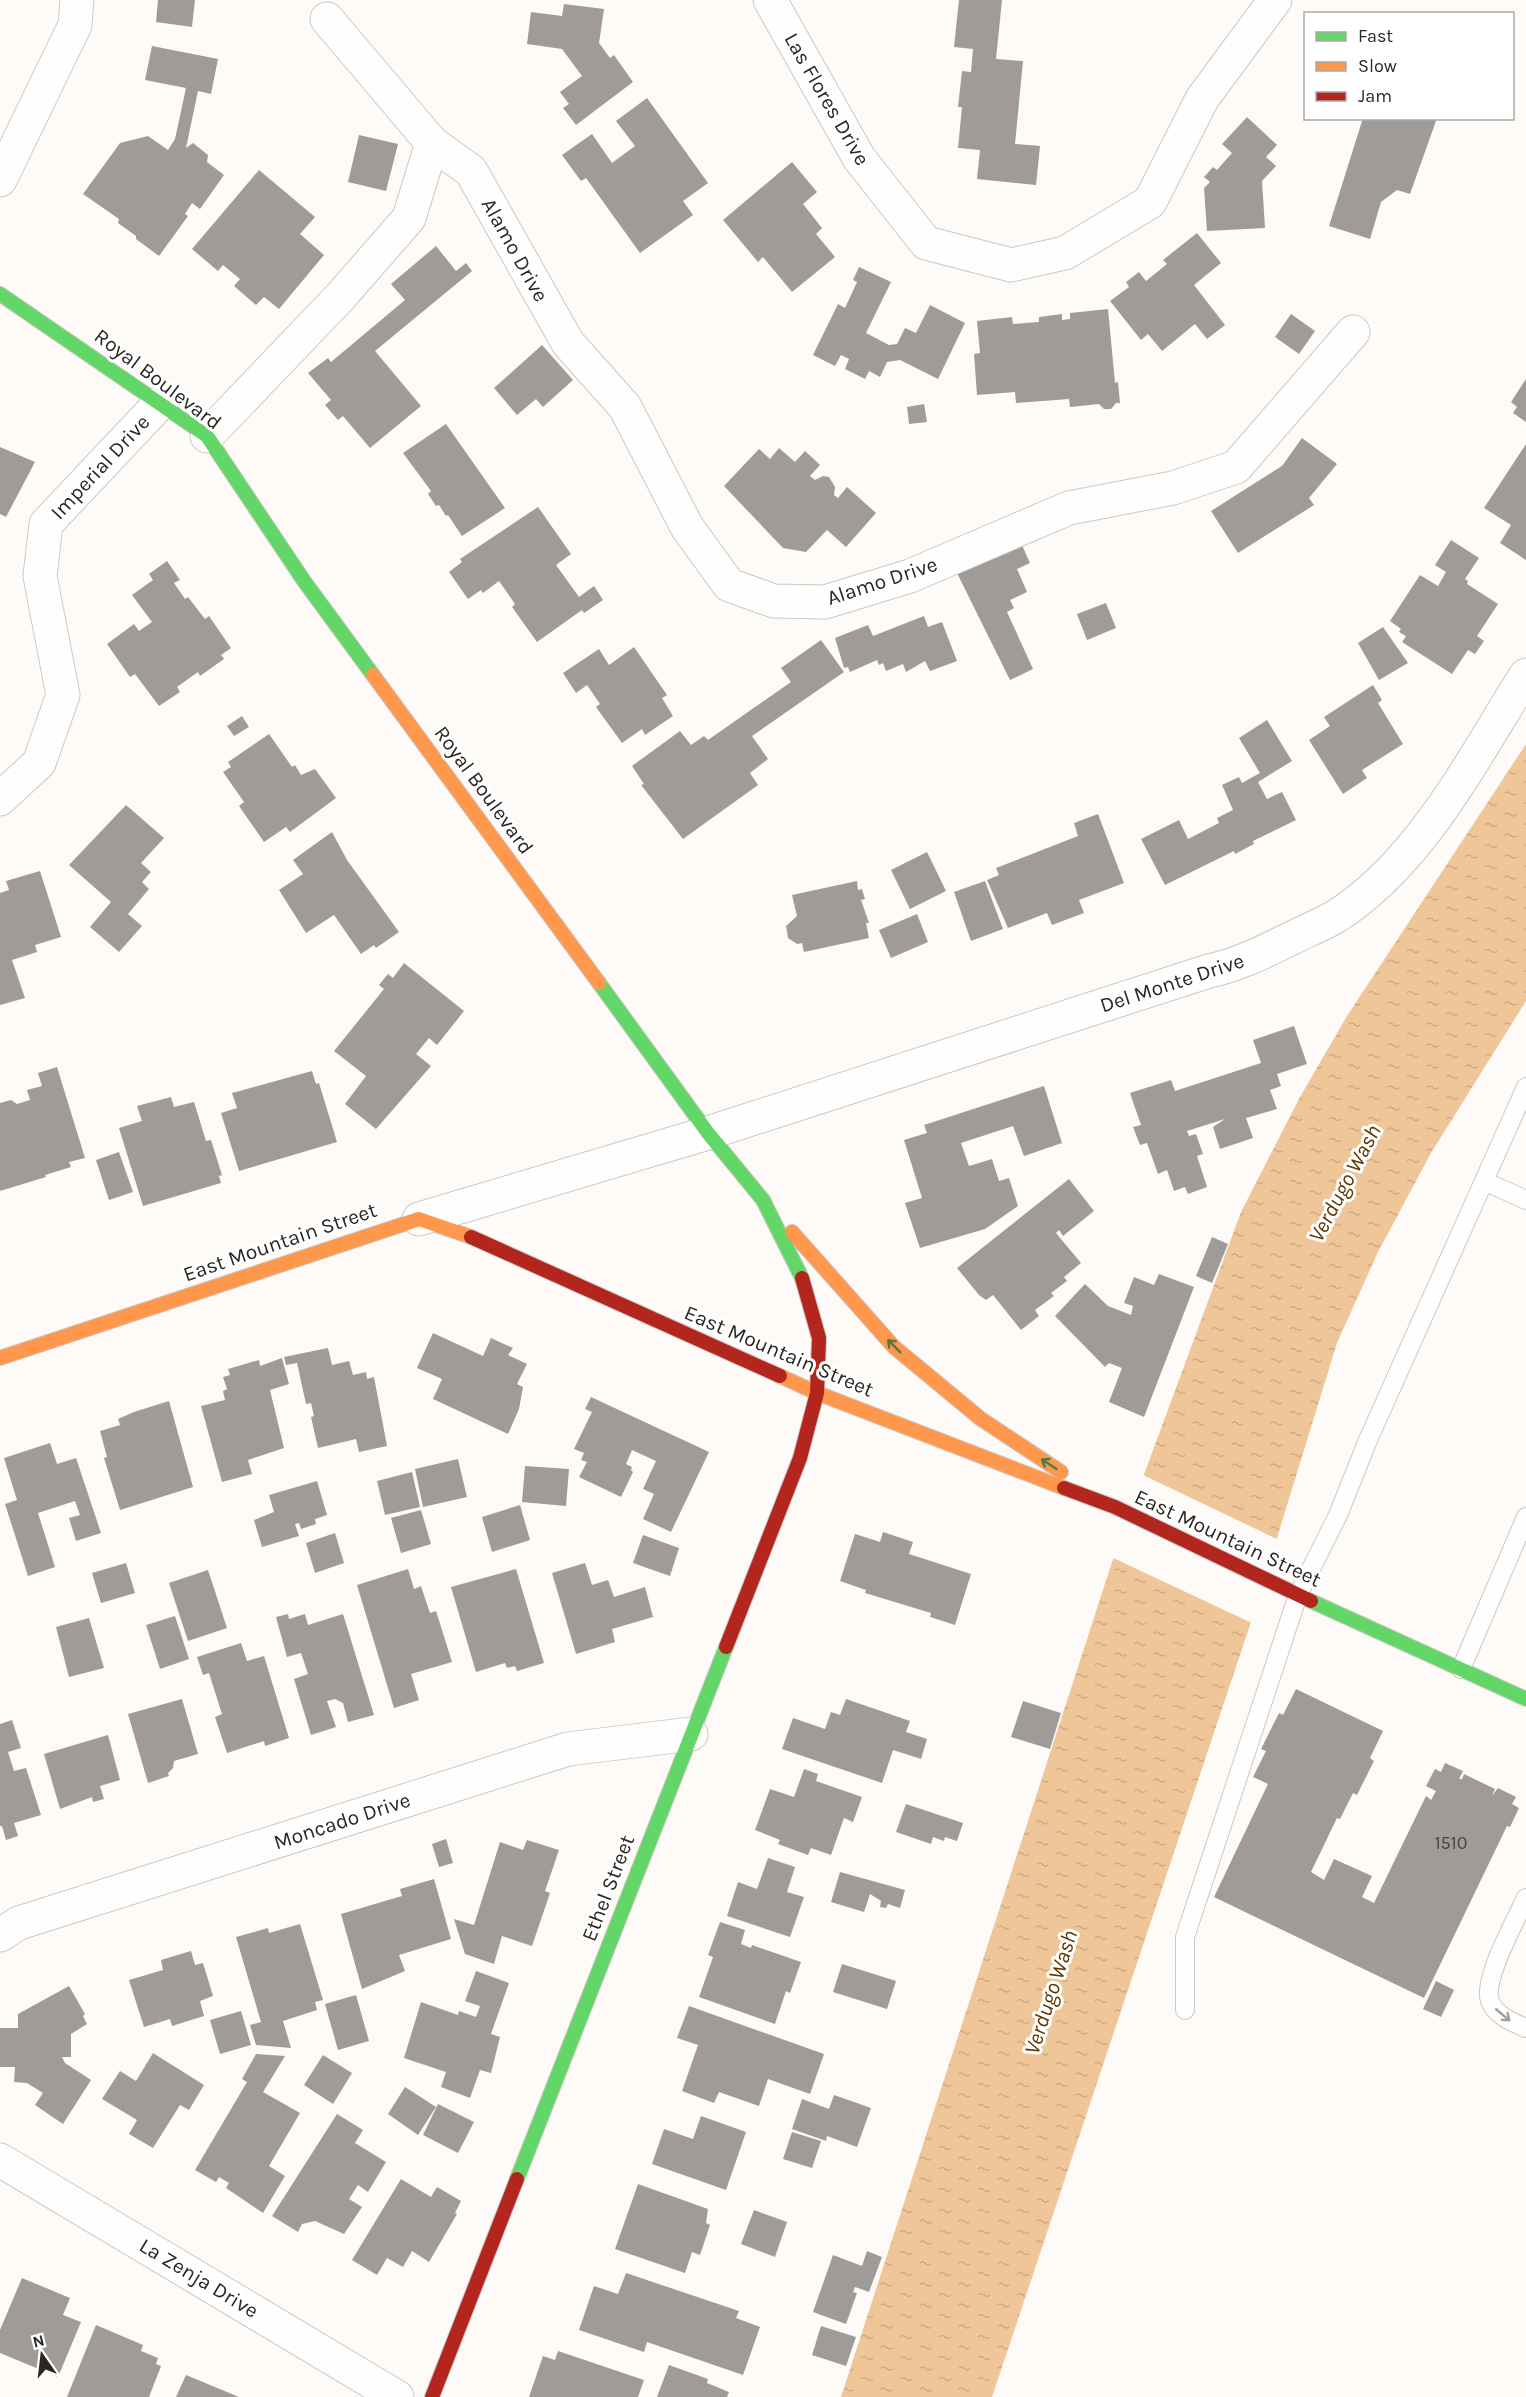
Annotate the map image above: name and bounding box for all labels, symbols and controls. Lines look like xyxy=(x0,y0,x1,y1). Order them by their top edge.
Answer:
legend xyxy=(1304,12,1514,120)
text: Fast xyxy=(1358,25,1393,47)
street label: Las Flores Drive xyxy=(779,28,875,170)
text: Slow xyxy=(1358,55,1397,77)
text: Jam xyxy=(1358,85,1392,107)
street label: Alamo Drive xyxy=(477,194,553,306)
street label: Royal Boulevard xyxy=(90,323,226,435)
street label: Imperial Drive xyxy=(46,410,154,524)
street label: Alamo Drive xyxy=(824,552,940,610)
street label: Royal Boulevard xyxy=(429,721,539,859)
street label: Del Monte Drive xyxy=(1097,948,1247,1018)
water label: Verdugo Wash xyxy=(1303,1120,1387,1247)
street label: East Mountain Street xyxy=(180,1198,380,1286)
street label: East Mountain Street xyxy=(681,1300,877,1402)
one-way arrow xyxy=(886,1339,901,1353)
one-way arrow xyxy=(1040,1457,1057,1470)
street label: East Mountain Street xyxy=(1131,1484,1325,1592)
street label: Moncado Drive xyxy=(271,1788,413,1854)
street label: Ethel Street xyxy=(577,1831,639,1944)
house number: 1510 xyxy=(1435,1832,1467,1854)
water label: Verdugo Wash xyxy=(1019,1927,1083,2058)
one-way arrow xyxy=(1495,2008,1510,2022)
street label: La Zenja Drive xyxy=(135,2233,263,2323)
north arrow xyxy=(12,2325,72,2385)
text: N xyxy=(31,2330,46,2352)

